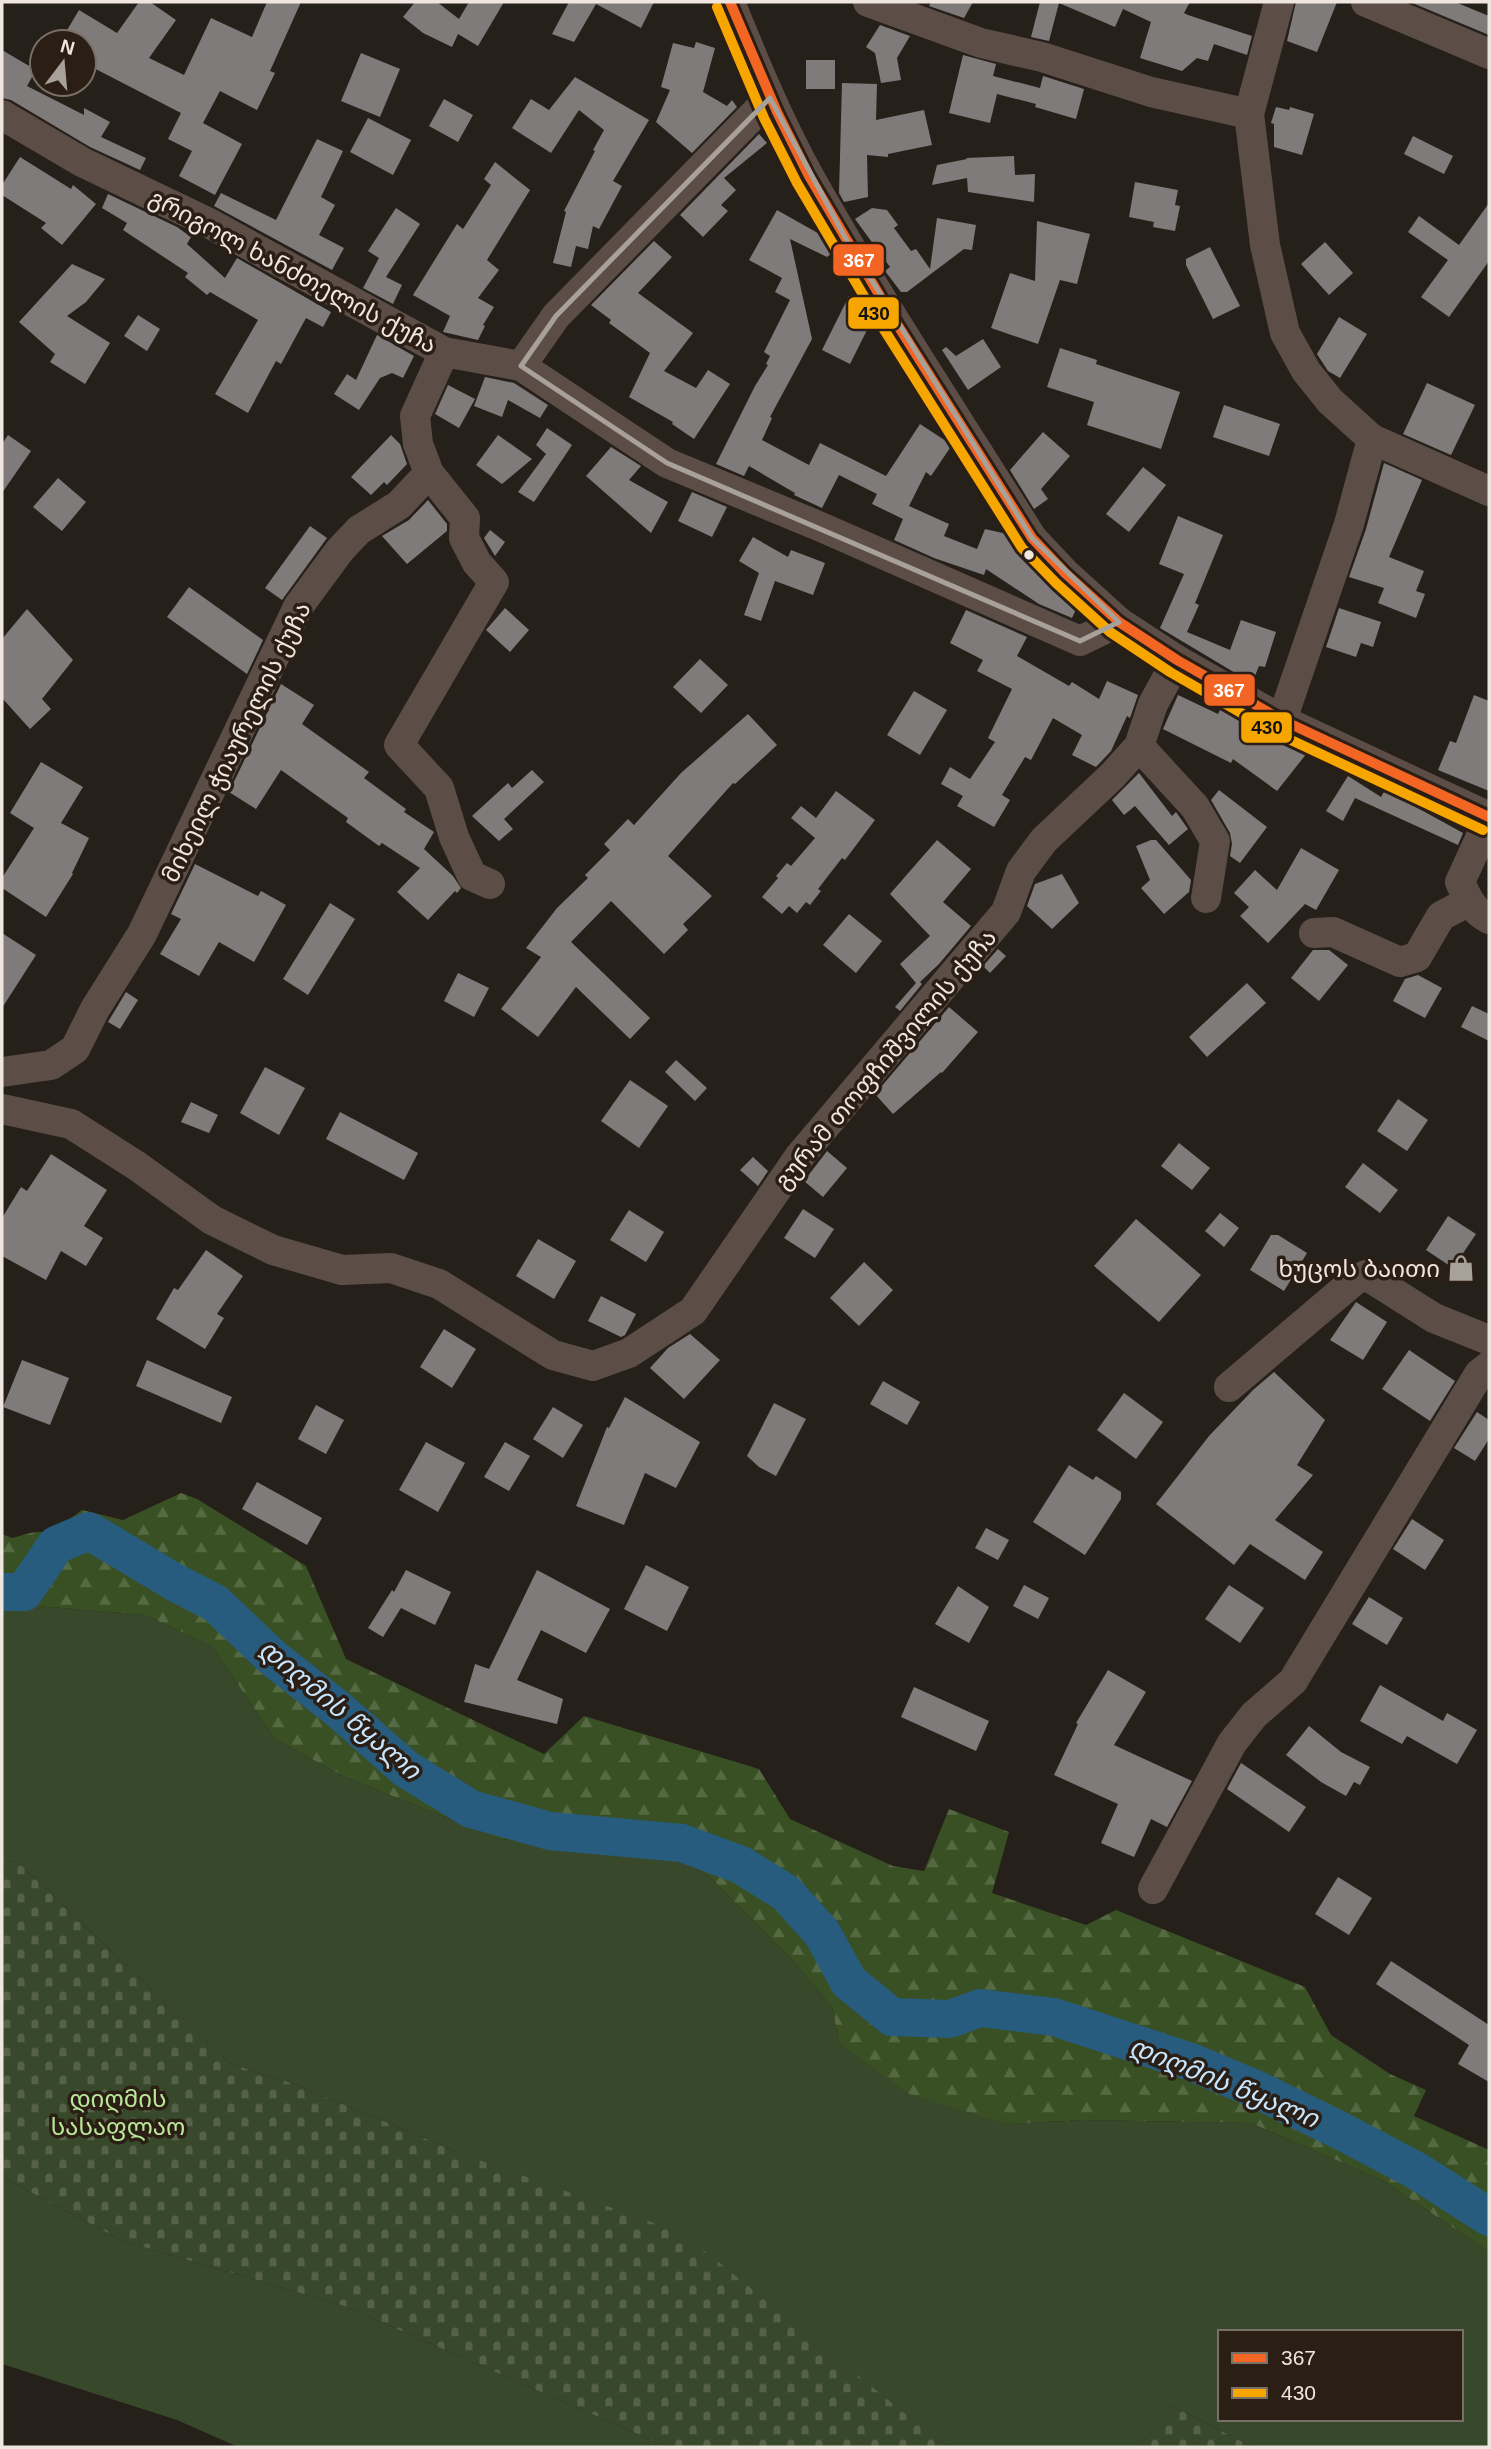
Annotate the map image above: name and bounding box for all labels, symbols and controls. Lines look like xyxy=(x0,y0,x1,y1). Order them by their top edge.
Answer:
north arrow xyxy=(28,28,98,98)
text: N xyxy=(58,35,77,59)
street label: გრიგოლ ხანძთელის ქუჩა xyxy=(144,184,441,359)
line badge: 367 xyxy=(832,243,885,277)
text: 367 xyxy=(843,250,875,271)
line badge: 430 xyxy=(847,296,900,330)
text: 430 xyxy=(858,303,890,324)
unlabelled marker xyxy=(1022,548,1036,562)
street label: მიხეილ ჭიაურელის ქუჩა xyxy=(156,598,317,887)
line badge: 367 xyxy=(1203,673,1256,707)
text: 367 xyxy=(1213,680,1245,701)
line badge: 430 xyxy=(1240,711,1293,744)
text: 430 xyxy=(1251,717,1283,738)
street label: გურამ თოფჩიშვილის ქუჩა xyxy=(769,924,1002,1195)
shop icon: ხუცოს ბაითი xyxy=(1446,1253,1476,1283)
place label: ხუცოს ბაითი xyxy=(1278,1255,1440,1283)
water label: დიღმის წყალი xyxy=(253,1633,427,1787)
water label: დიღმის წყალი xyxy=(1125,2030,1324,2135)
park label: დიღმის სასაფლაო xyxy=(51,2085,185,2141)
legend xyxy=(1218,2330,1463,2421)
text: 367 xyxy=(1281,2346,1316,2369)
text: 430 xyxy=(1281,2381,1316,2404)

